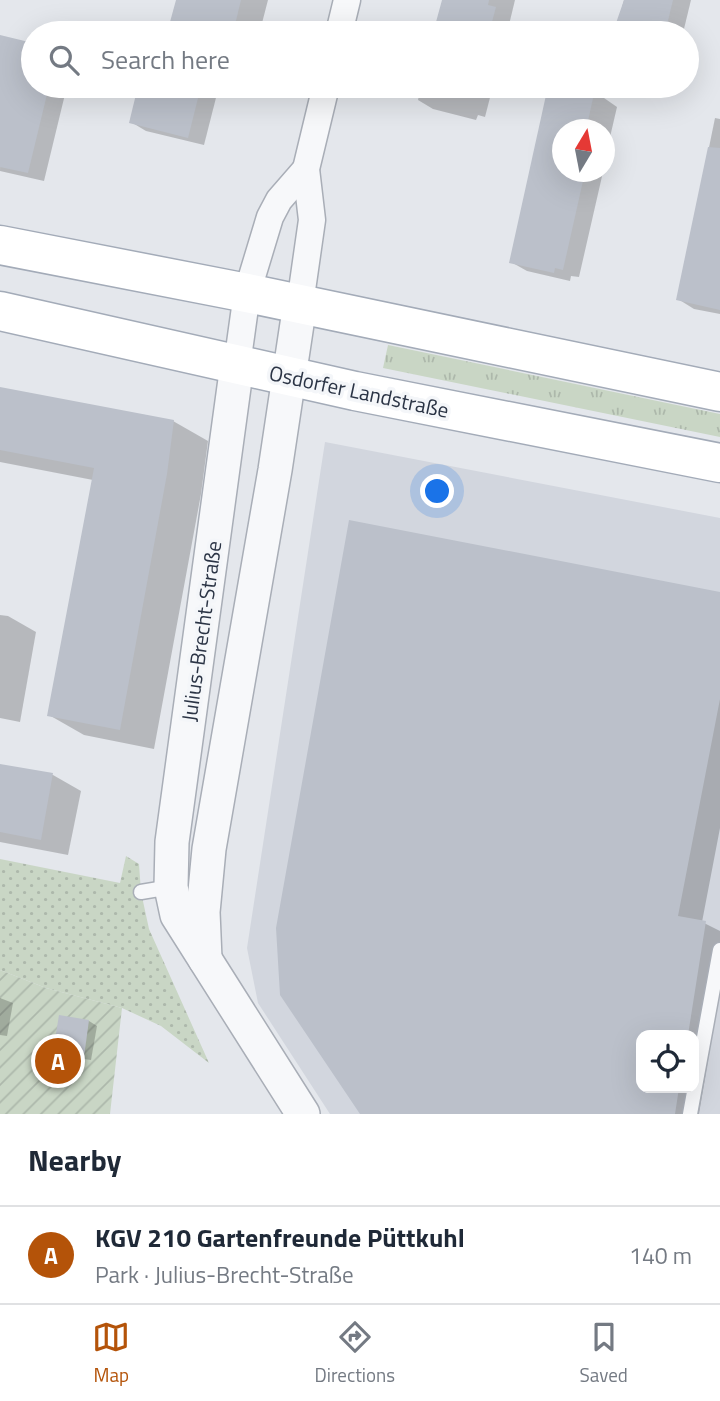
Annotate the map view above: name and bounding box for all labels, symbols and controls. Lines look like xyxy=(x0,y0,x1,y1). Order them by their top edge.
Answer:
search box xyxy=(21,21,699,98)
text: Search here xyxy=(101,40,230,79)
icon: search xyxy=(45,41,83,79)
north arrow xyxy=(552,119,615,182)
street label: Osdorfer Landstraße xyxy=(266,356,452,426)
your location xyxy=(420,474,454,508)
street label: Julius-Brecht-Straße xyxy=(172,539,230,723)
map controls xyxy=(636,1030,699,1093)
button: locate xyxy=(636,1030,699,1093)
pin: A xyxy=(35,1035,81,1087)
text: Nearby xyxy=(28,1137,121,1183)
text: KGV 210 Gartenfreunde Püttkuhl xyxy=(95,1218,465,1257)
text: A xyxy=(44,1238,58,1273)
text: 140 m xyxy=(629,1238,692,1273)
text: Park · Julius-Brecht-Straße xyxy=(95,1257,354,1292)
tab: Map xyxy=(92,1318,130,1389)
tab: Directions xyxy=(315,1318,395,1389)
tab: Saved xyxy=(579,1318,628,1389)

